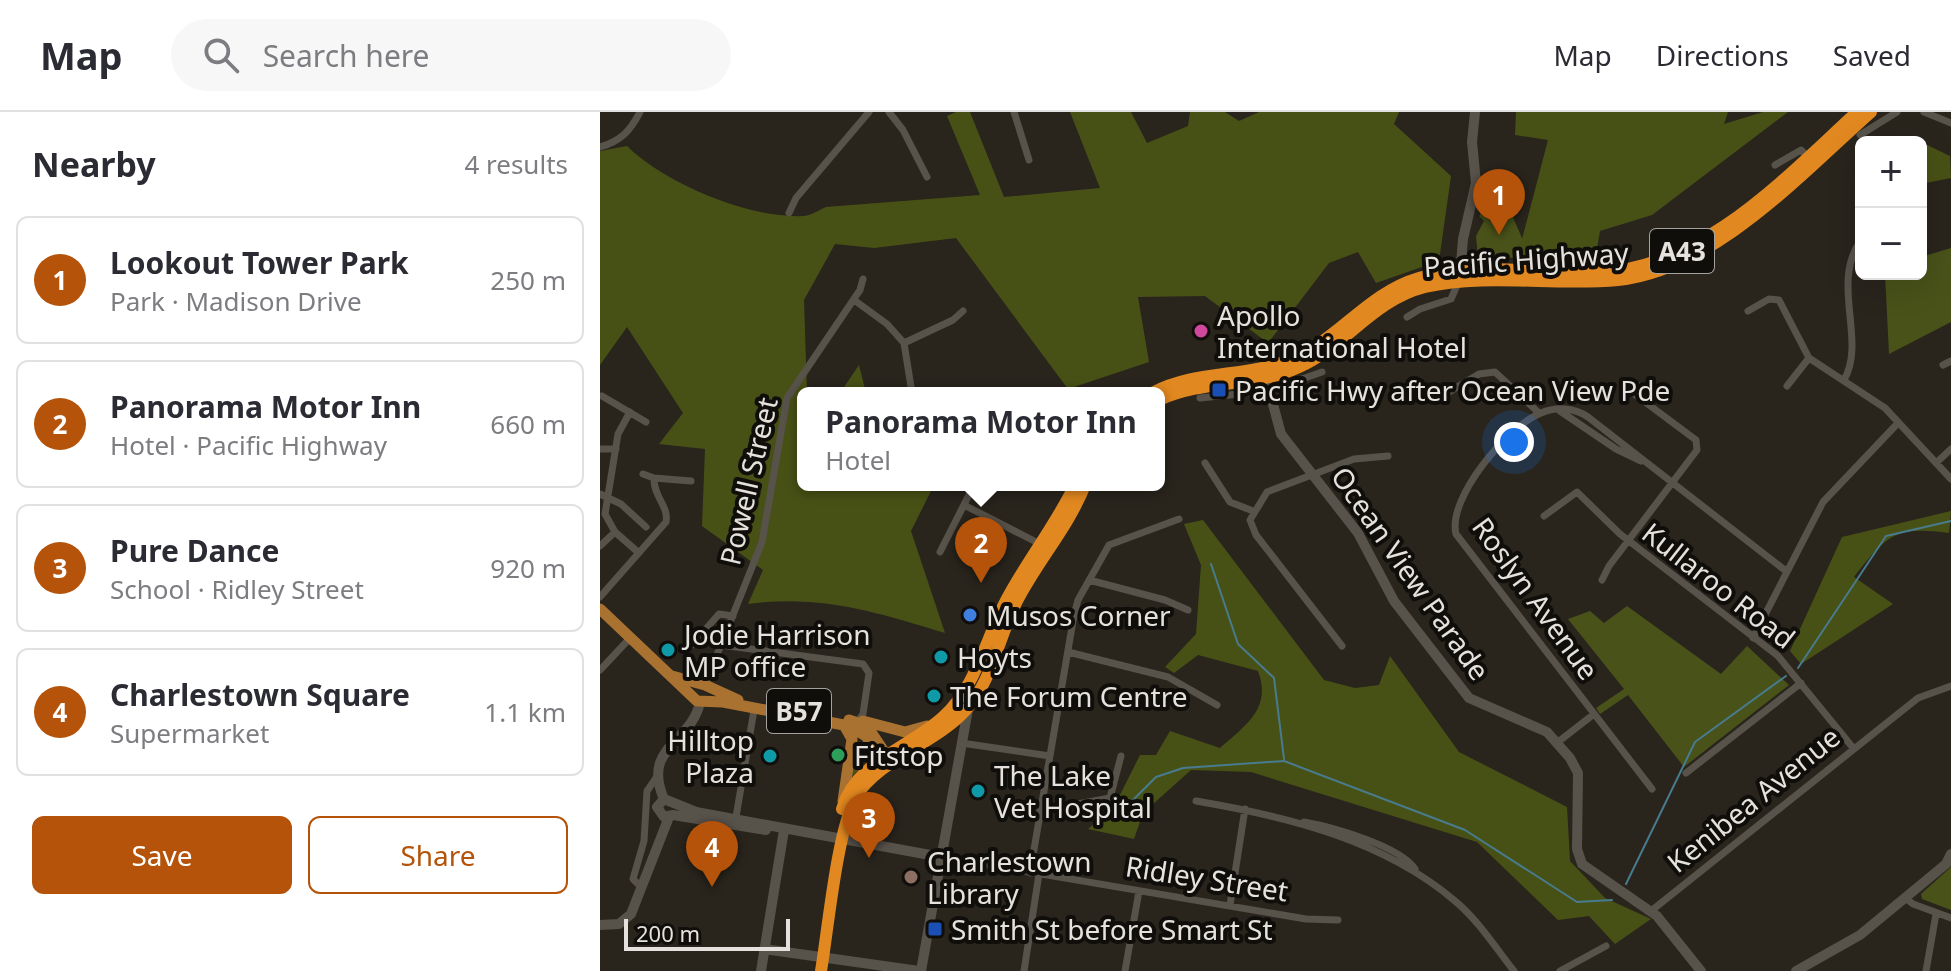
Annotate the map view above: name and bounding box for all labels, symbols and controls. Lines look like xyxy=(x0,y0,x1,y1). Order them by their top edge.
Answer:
search box xyxy=(171,19,731,91)
text: Map xyxy=(40,29,123,81)
icon: search xyxy=(199,33,243,77)
text: Search here xyxy=(263,35,430,76)
text: Map xyxy=(1553,36,1612,74)
text: Directions xyxy=(1656,36,1789,74)
text: Saved xyxy=(1833,36,1911,74)
map controls xyxy=(1855,136,1927,280)
button: + xyxy=(1855,136,1927,208)
text: Nearby xyxy=(32,141,156,187)
text: 4 results xyxy=(464,146,568,182)
pin: 1 xyxy=(1473,169,1525,235)
button: − xyxy=(1855,208,1927,280)
road number: A43 xyxy=(1650,229,1714,273)
street label: Pacific Highway xyxy=(1422,233,1630,285)
text: Lookout Tower Park xyxy=(110,242,409,283)
text: 1 xyxy=(53,262,67,298)
text: 250 m xyxy=(490,262,566,298)
text: Park · Madison Drive xyxy=(110,283,362,319)
place label: Apollo International Hotel xyxy=(1217,296,1467,366)
marker: Apollo International Hotel xyxy=(1192,322,1210,340)
place label: Pacific Hwy after Ocean View Pde xyxy=(1235,371,1670,409)
marker: Pacific Hwy after Ocean View Pde xyxy=(1210,381,1228,399)
text: Panorama Motor Inn xyxy=(110,386,421,427)
popup xyxy=(797,387,1165,491)
street label: Powell Street xyxy=(710,393,786,569)
text: Panorama Motor Inn xyxy=(825,401,1137,442)
text: 2 xyxy=(53,406,67,442)
text: 660 m xyxy=(490,406,566,442)
your location xyxy=(1494,422,1534,462)
text: Hotel · Pacific Highway xyxy=(110,427,387,463)
text: Hotel xyxy=(825,442,891,478)
street label: Ocean View Parade xyxy=(1323,459,1499,687)
street label: Roslyn Avenue xyxy=(1464,509,1608,687)
street label: Kullaroo Road xyxy=(1635,513,1803,657)
pin: 2 xyxy=(955,517,1007,583)
text: Pure Dance xyxy=(110,530,279,571)
text: 3 xyxy=(53,550,67,586)
text: 920 m xyxy=(490,550,566,586)
text: School · Ridley Street xyxy=(110,571,364,607)
place label: Musos Corner xyxy=(986,596,1171,634)
marker: Musos Corner xyxy=(961,606,979,624)
place label: Jodie Harrison MP office xyxy=(681,615,871,685)
place label: Hoyts xyxy=(957,638,1032,676)
marker: Jodie Harrison MP office xyxy=(659,641,677,659)
marker: Hoyts xyxy=(932,648,950,666)
text: Charlestown Square xyxy=(110,674,410,715)
place label: The Forum Centre xyxy=(950,677,1187,715)
marker: The Forum Centre xyxy=(925,687,943,705)
road number: B57 xyxy=(767,689,831,733)
text: 4 xyxy=(53,694,67,730)
text: 1.1 km xyxy=(484,694,566,730)
text: Supermarket xyxy=(110,715,269,751)
street label: Kenibea Avenue xyxy=(1659,718,1847,880)
place label: Hilltop Plaza xyxy=(667,721,754,791)
place label: Fitstop xyxy=(854,736,944,774)
marker: Fitstop xyxy=(829,746,847,764)
marker: Hilltop Plaza xyxy=(761,747,779,765)
place label: The Lake Vet Hospital xyxy=(994,756,1152,826)
marker: The Lake Vet Hospital xyxy=(969,782,987,800)
pin: 3 xyxy=(843,792,895,858)
button: Save xyxy=(32,816,292,894)
button: Share xyxy=(308,816,568,894)
pin: 4 xyxy=(686,821,738,887)
place label: Charlestown Library xyxy=(927,842,1092,912)
street label: Ridley Street xyxy=(1123,846,1291,910)
marker: Charlestown Library xyxy=(902,868,920,886)
place label: Smith St before Smart St xyxy=(951,910,1273,948)
scale bar xyxy=(624,915,790,951)
text: 200 m xyxy=(636,918,700,948)
marker: Smith St before Smart St xyxy=(926,920,944,938)

